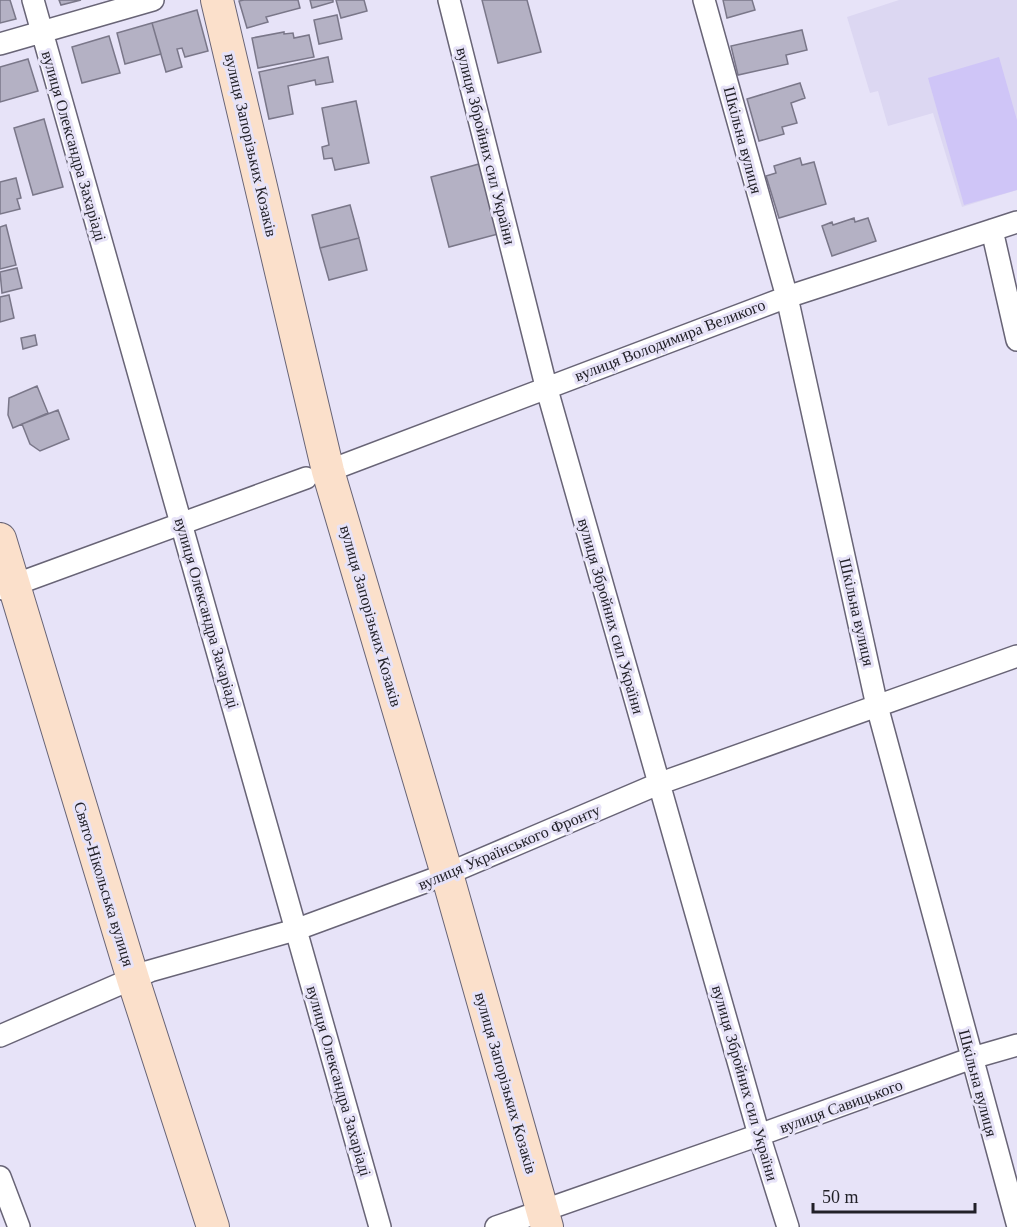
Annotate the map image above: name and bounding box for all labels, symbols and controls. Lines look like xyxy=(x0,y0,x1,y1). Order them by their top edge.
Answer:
street label: вулиця Збройних сил України xyxy=(452,46,519,247)
street label: вулиця Олександра Захаріаді xyxy=(38,49,109,244)
street label: вулиця Запорізьких Козаків xyxy=(221,52,280,239)
street label: Шкільна вулиця xyxy=(720,85,766,196)
street label: вулиця Володимира Великого xyxy=(572,296,768,385)
street label: вулиця Олександра Захаріаді xyxy=(171,516,242,711)
street label: вулиця Збройних сил України xyxy=(574,516,647,716)
street label: вулиця Запорізьких Козаків xyxy=(336,523,405,709)
street label: Шкільна вулиця xyxy=(835,556,878,668)
street label: Свято-Нікольська вулиця xyxy=(70,800,137,969)
street label: вулиця Українського Фронту xyxy=(415,801,603,894)
street label: вулиця Збройних сил України xyxy=(708,983,781,1183)
street label: вулиця Олександра Захаріаді xyxy=(303,984,374,1179)
street label: вулиця Запорізьких Козаків xyxy=(471,990,540,1176)
street label: Шкільна вулиця xyxy=(955,1028,1001,1139)
street label: вулиця Савицького xyxy=(777,1076,905,1137)
scale bar xyxy=(813,1176,975,1214)
text: 50 m xyxy=(822,1187,859,1207)

